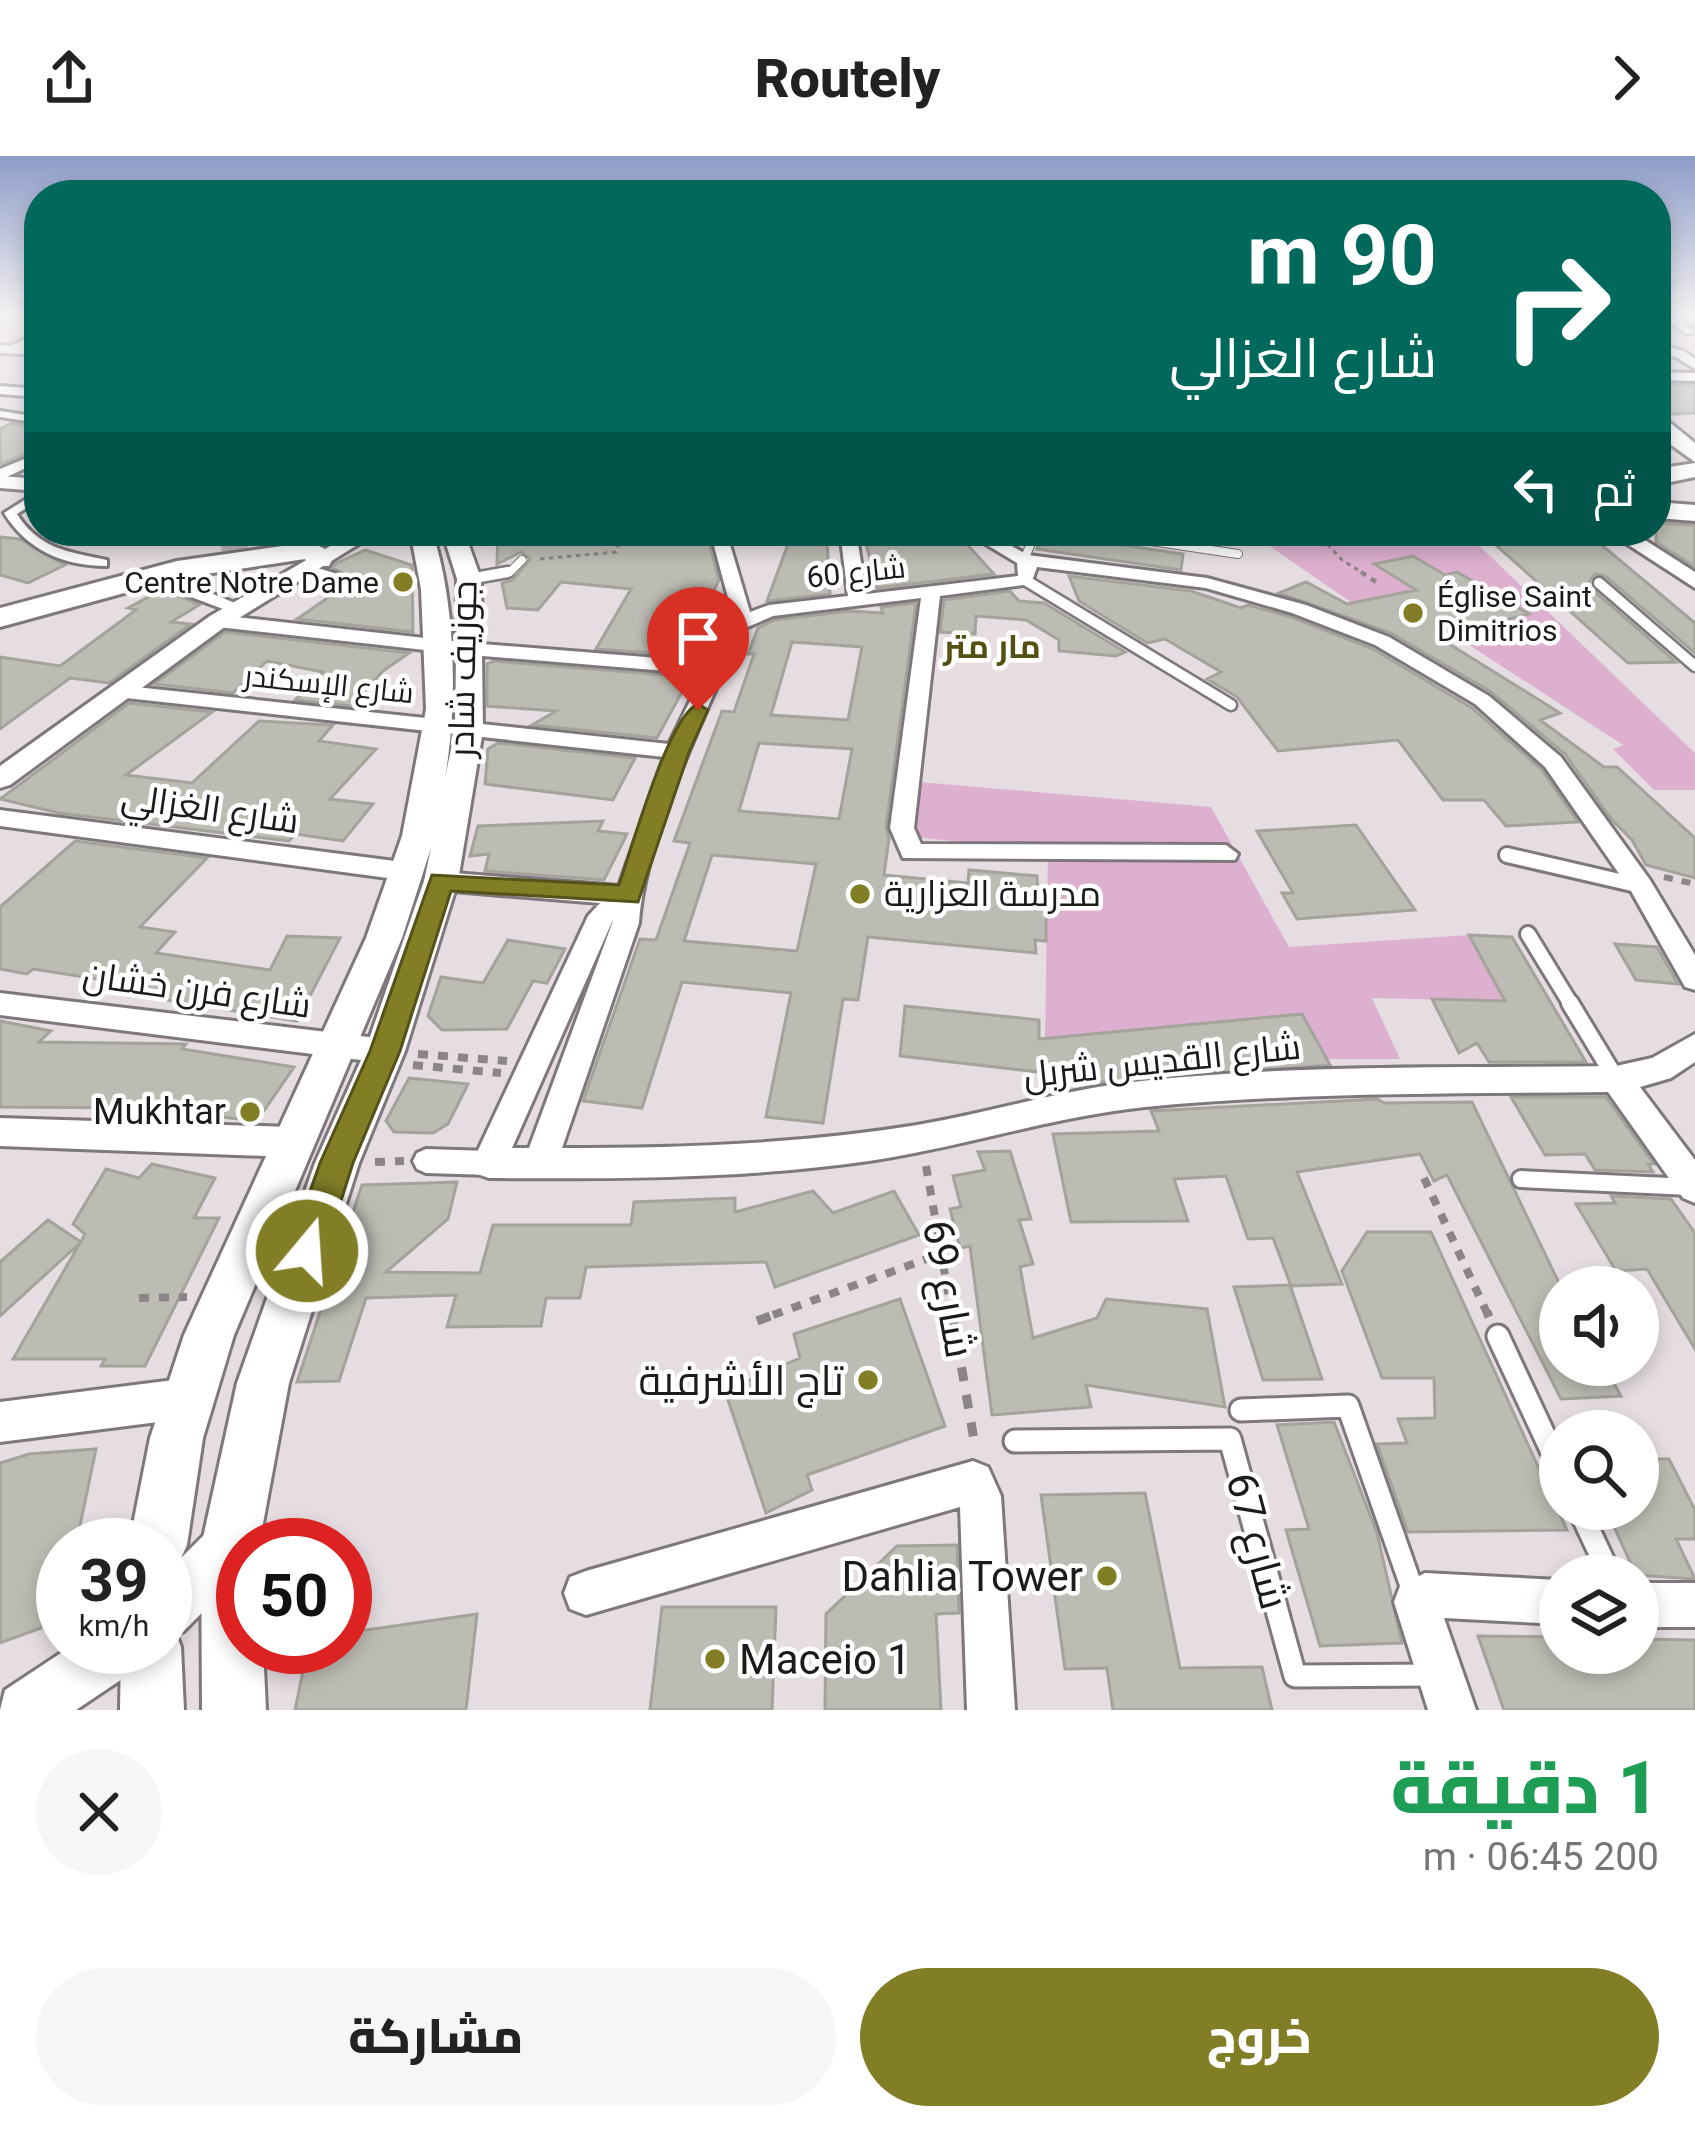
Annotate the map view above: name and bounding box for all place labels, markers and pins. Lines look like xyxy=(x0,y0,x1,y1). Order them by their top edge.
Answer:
place label: Centre Notre Dame xyxy=(124,565,379,600)
marker: Centre Notre Dame xyxy=(390,569,416,595)
place label: Église Saint Dimitrios xyxy=(1437,579,1592,648)
pin xyxy=(647,587,749,710)
marker: Église Saint Dimitrios xyxy=(1400,600,1426,626)
place label: مدرسة العزارية xyxy=(884,873,1101,915)
marker: مدرسة العزارية xyxy=(847,881,873,907)
place label: Mukhtar xyxy=(93,1091,226,1133)
marker: Mukhtar xyxy=(237,1099,263,1125)
place label: تاج الأشرفية xyxy=(639,1356,844,1408)
marker: تاج الأشرفية xyxy=(855,1367,881,1393)
place label: Dahlia Tower xyxy=(842,1552,1083,1601)
marker: Dahlia Tower xyxy=(1094,1563,1120,1589)
place label: Maceio 1 xyxy=(739,1635,911,1684)
marker: Maceio 1 xyxy=(702,1646,728,1672)

